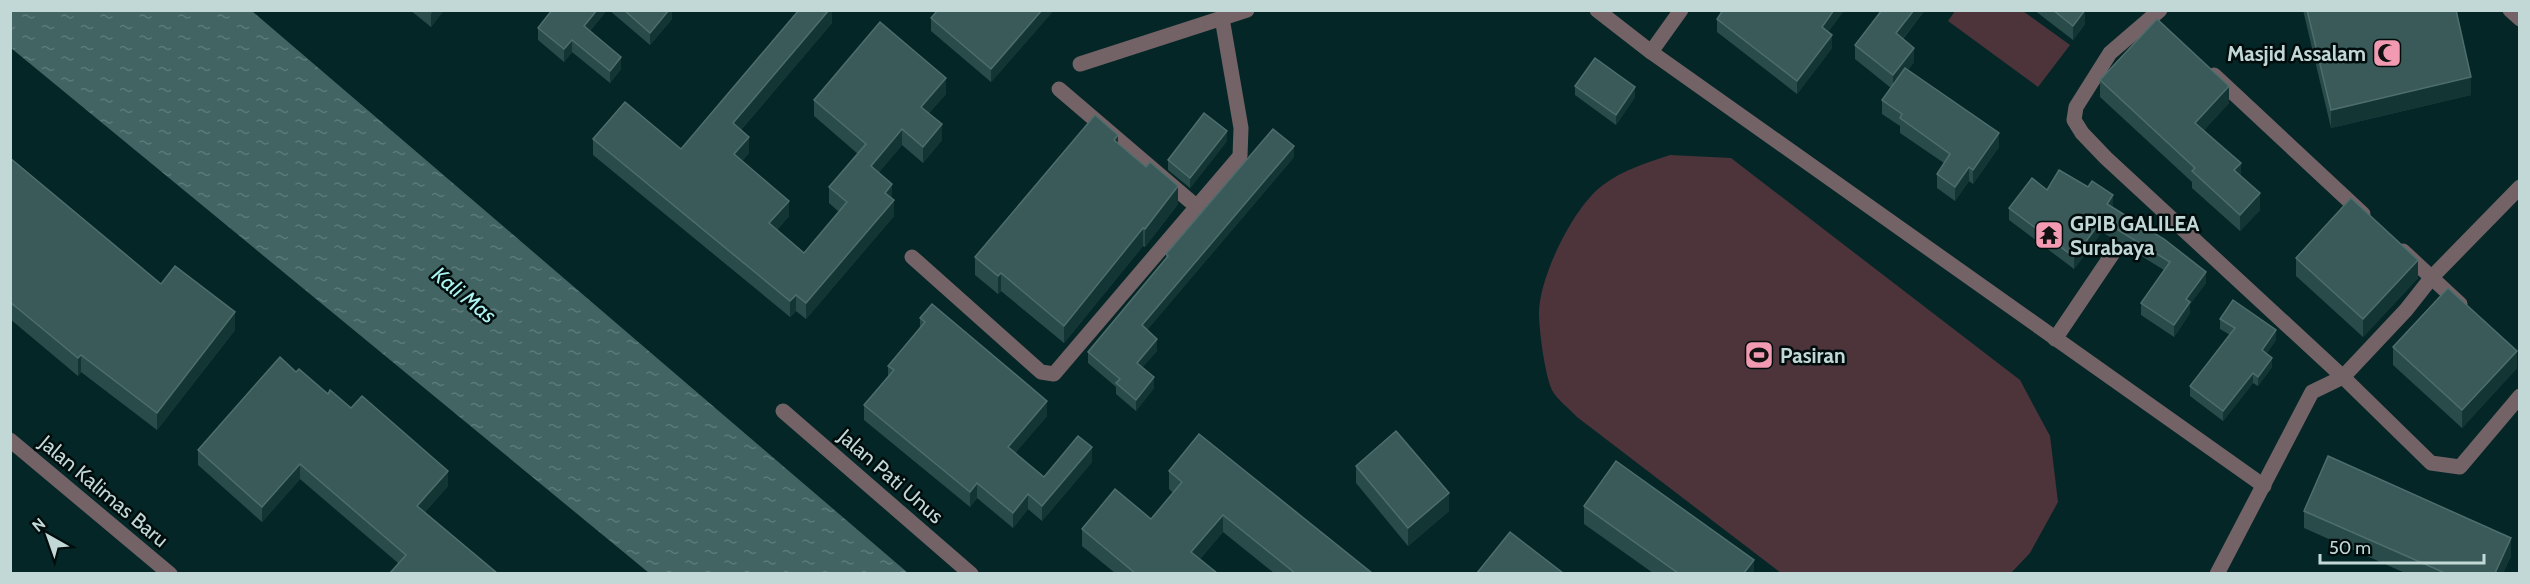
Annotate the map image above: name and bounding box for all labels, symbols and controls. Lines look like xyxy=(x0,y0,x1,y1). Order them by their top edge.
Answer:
mosque icon: Masjid Assalam xyxy=(2371,37,2403,69)
place label: Masjid Assalam xyxy=(2227,41,2366,66)
place label: GPIB GALILEA Surabaya xyxy=(2070,211,2200,260)
temple icon: GPIB GALILEA Surabaya xyxy=(2033,219,2065,251)
water label: Kali Mas xyxy=(426,261,502,329)
sports icon: Pasiran xyxy=(1743,339,1775,371)
place label: Pasiran xyxy=(1780,343,1845,368)
street label: Jalan Pati Unus xyxy=(833,423,949,529)
street label: Jalan Kalimas Baru xyxy=(34,429,173,552)
north arrow xyxy=(18,506,78,566)
text: N xyxy=(28,514,49,536)
scale bar xyxy=(2320,527,2484,565)
text: 50 m xyxy=(2329,537,2371,559)

